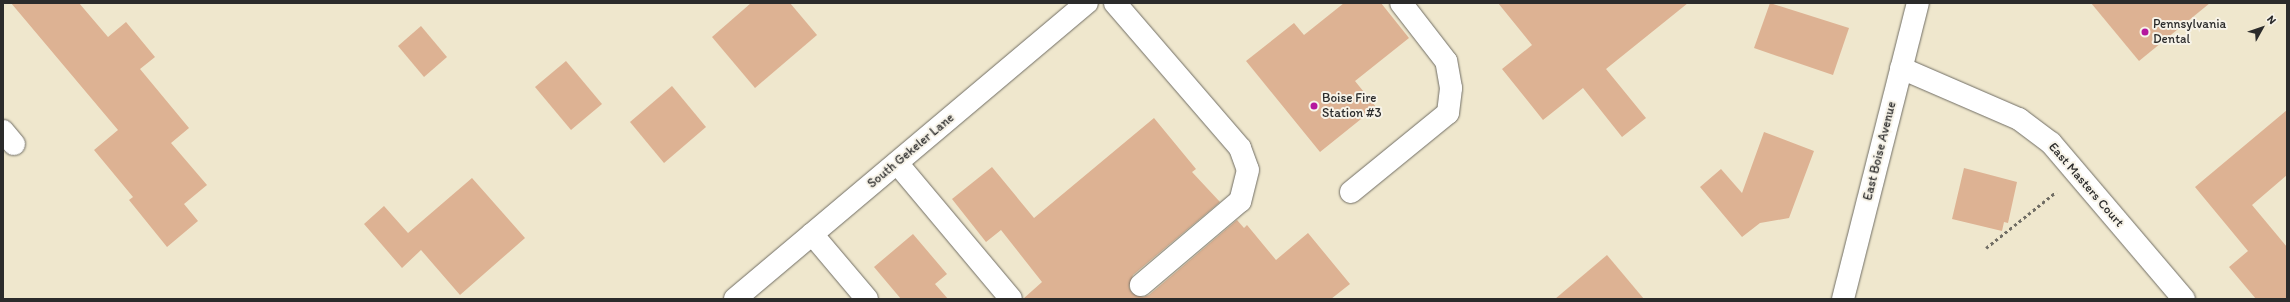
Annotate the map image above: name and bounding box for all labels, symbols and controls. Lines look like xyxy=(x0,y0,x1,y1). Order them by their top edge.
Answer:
north arrow xyxy=(2242,8,2282,48)
text: N xyxy=(2264,13,2279,27)
place label: Pennsylvania Dental xyxy=(2153,17,2226,48)
marker: Pennsylvania Dental xyxy=(2140,27,2150,37)
place label: Boise Fire Station #3 xyxy=(1322,91,1382,122)
street label: East Boise Avenue xyxy=(1860,100,1900,202)
marker: Boise Fire Station #3 xyxy=(1309,101,1319,111)
street label: South Gekeler Lane xyxy=(864,110,958,192)
street label: East Masters Court xyxy=(2045,139,2127,231)

